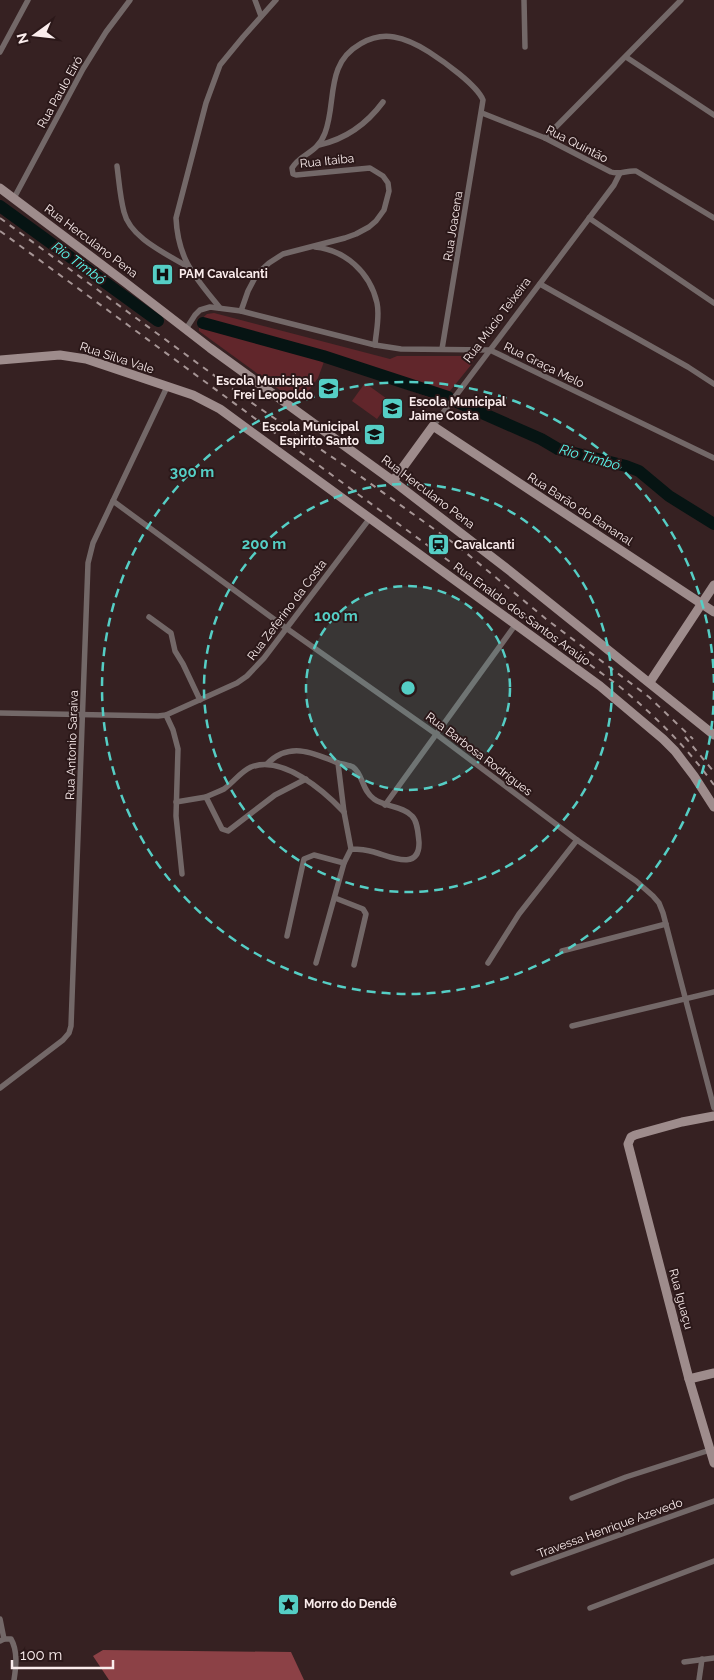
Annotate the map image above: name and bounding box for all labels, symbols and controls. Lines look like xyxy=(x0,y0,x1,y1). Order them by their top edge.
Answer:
north arrow xyxy=(10,10,60,60)
text: N xyxy=(13,31,32,46)
street label: Rua Paulo Eiró xyxy=(34,54,86,130)
street label: Rua Quintão xyxy=(544,122,610,166)
street label: Rua Itaiba xyxy=(299,151,355,171)
street label: Rua Joacena xyxy=(441,190,465,262)
street label: Rua Herculano Pena xyxy=(42,201,140,281)
water label: Rio Timbó xyxy=(49,238,109,288)
hospital icon: PAM Cavalcanti xyxy=(151,262,175,286)
place label: PAM Cavalcanti xyxy=(179,267,268,281)
street label: Rua Múcio Teixeira xyxy=(460,275,534,365)
street label: Rua Silva Vale xyxy=(78,339,156,377)
street label: Rua Graça Melo xyxy=(501,339,587,391)
place label: Escola Municipal Frei Leopoldo xyxy=(216,374,313,402)
school or university icon: Escola Municipal Frei Leopoldo xyxy=(317,376,341,400)
place label: Escola Municipal Jaime Costa xyxy=(409,395,506,423)
school or university icon: Escola Municipal Jaime Costa xyxy=(381,397,405,421)
place label: Escola Municipal Espirito Santo xyxy=(262,420,359,448)
school or university icon: Escola Municipal Espirito Santo xyxy=(363,422,387,446)
water label: Rio Timbó xyxy=(558,441,622,473)
street label: Rua Herculano Pena xyxy=(379,452,477,532)
text: 300 m xyxy=(170,463,214,481)
street label: Rua Barão do Bananal xyxy=(525,470,636,549)
station icon: Cavalcanti xyxy=(426,533,450,557)
text: 200 m xyxy=(242,535,286,553)
place label: Cavalcanti xyxy=(454,538,515,552)
street label: Rua Zeferino da Costa xyxy=(245,557,329,663)
street label: Rua Enaldo dos Santos Araújo xyxy=(451,560,593,668)
text: 100 m xyxy=(314,607,358,625)
centre of rings xyxy=(399,679,417,697)
street label: Rua Antonio Saraiva xyxy=(63,690,81,800)
street label: Rua Barbosa Rodrigues xyxy=(423,709,535,799)
street label: Rua Iguaçu xyxy=(666,1267,696,1331)
street label: Travessa Henrique Azevedo xyxy=(535,1495,685,1561)
place icon: Morro do Dendê xyxy=(276,1592,300,1616)
place label: Morro do Dendê xyxy=(304,1597,397,1611)
scale bar xyxy=(12,1638,114,1670)
text: 100 m xyxy=(20,1646,62,1664)

